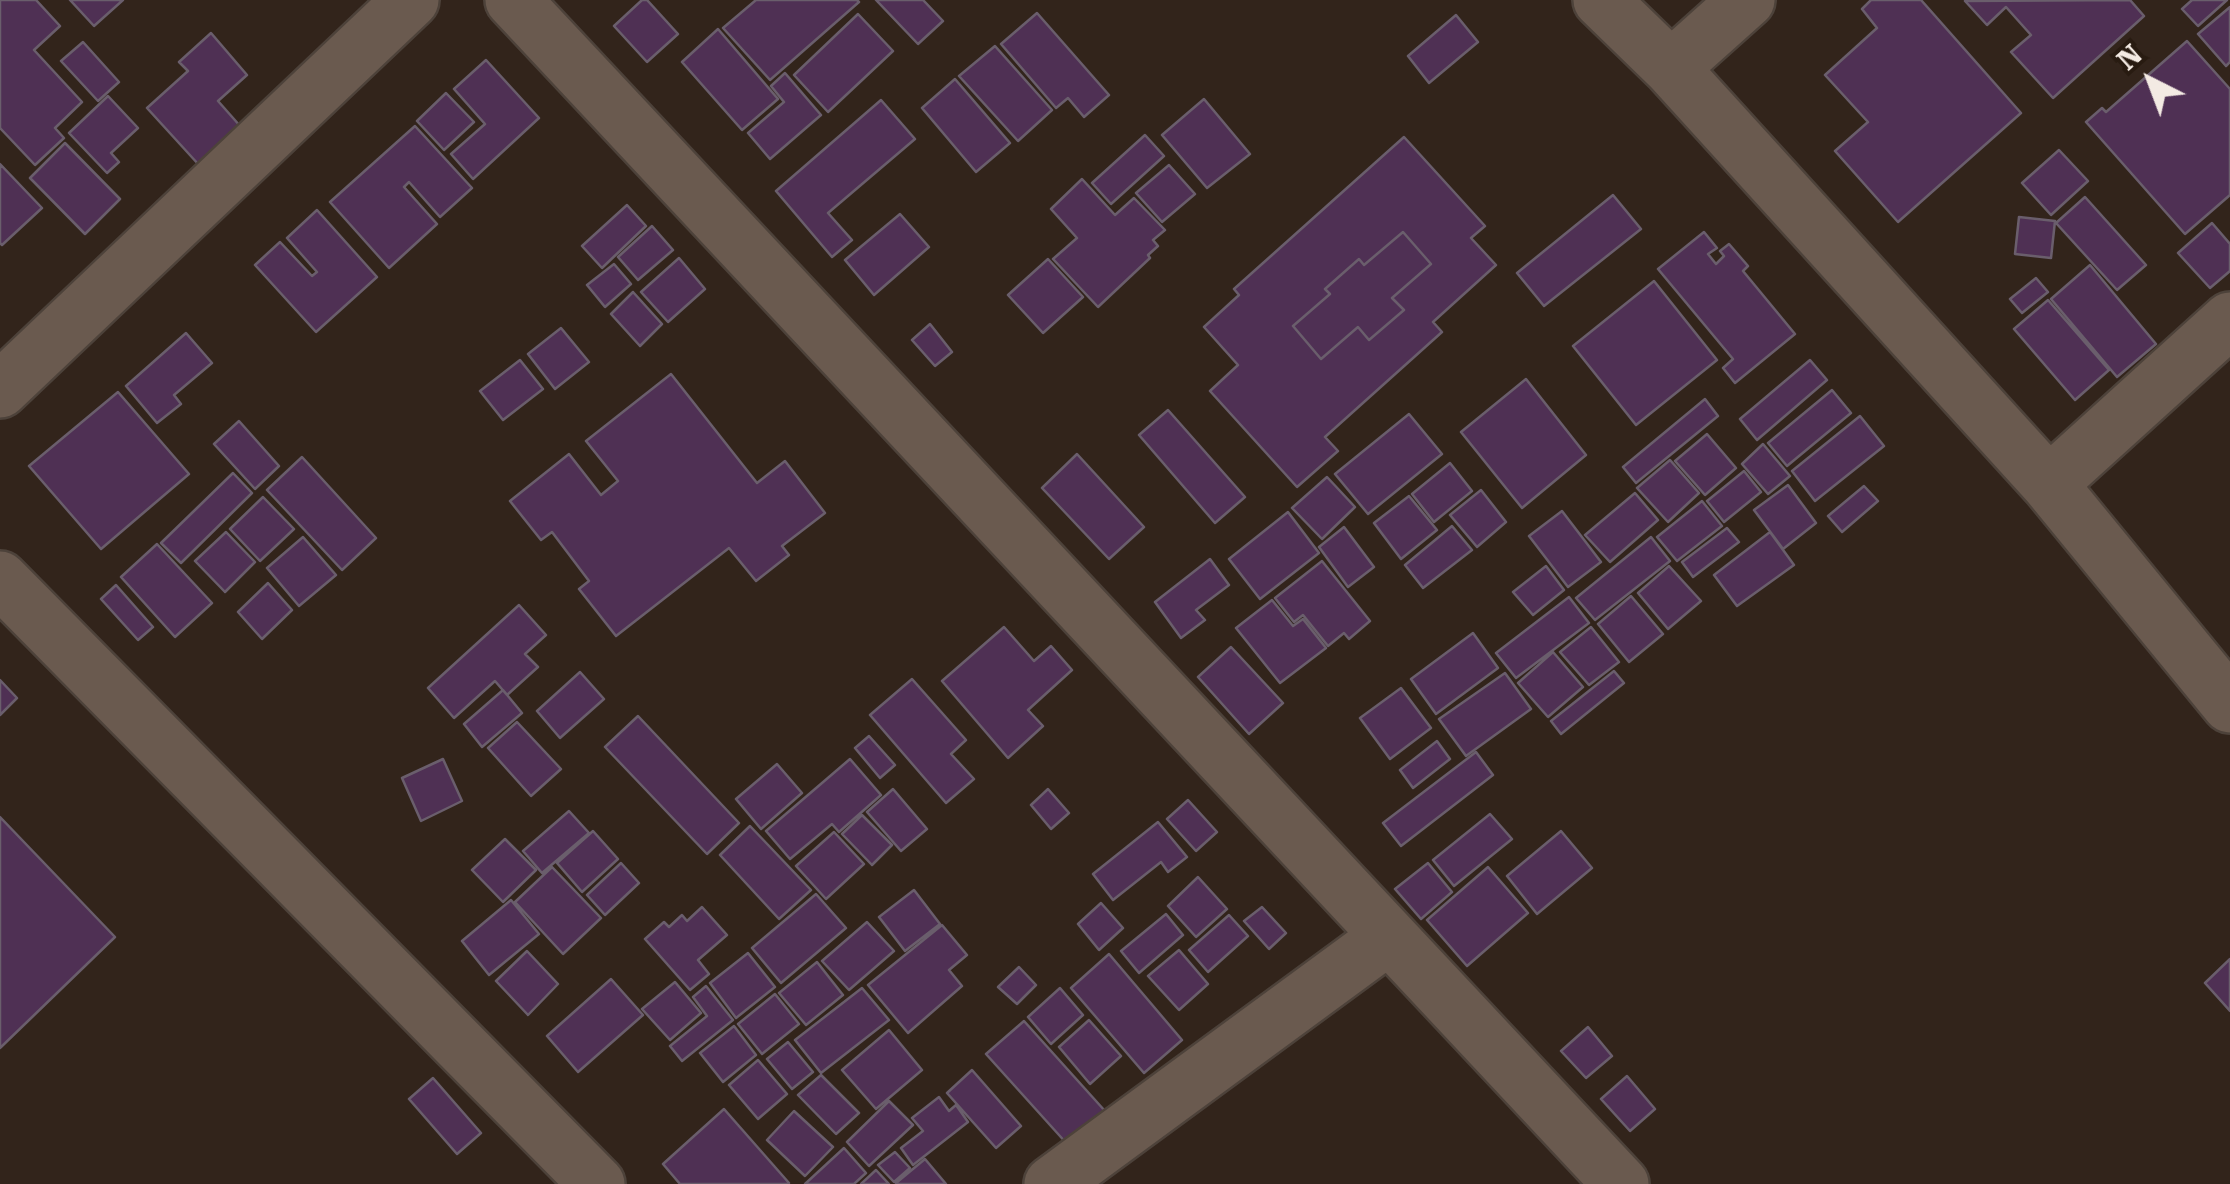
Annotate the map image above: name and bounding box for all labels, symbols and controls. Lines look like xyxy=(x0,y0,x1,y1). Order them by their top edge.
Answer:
north arrow xyxy=(2100,30,2200,130)
text: N xyxy=(2111,38,2149,77)

